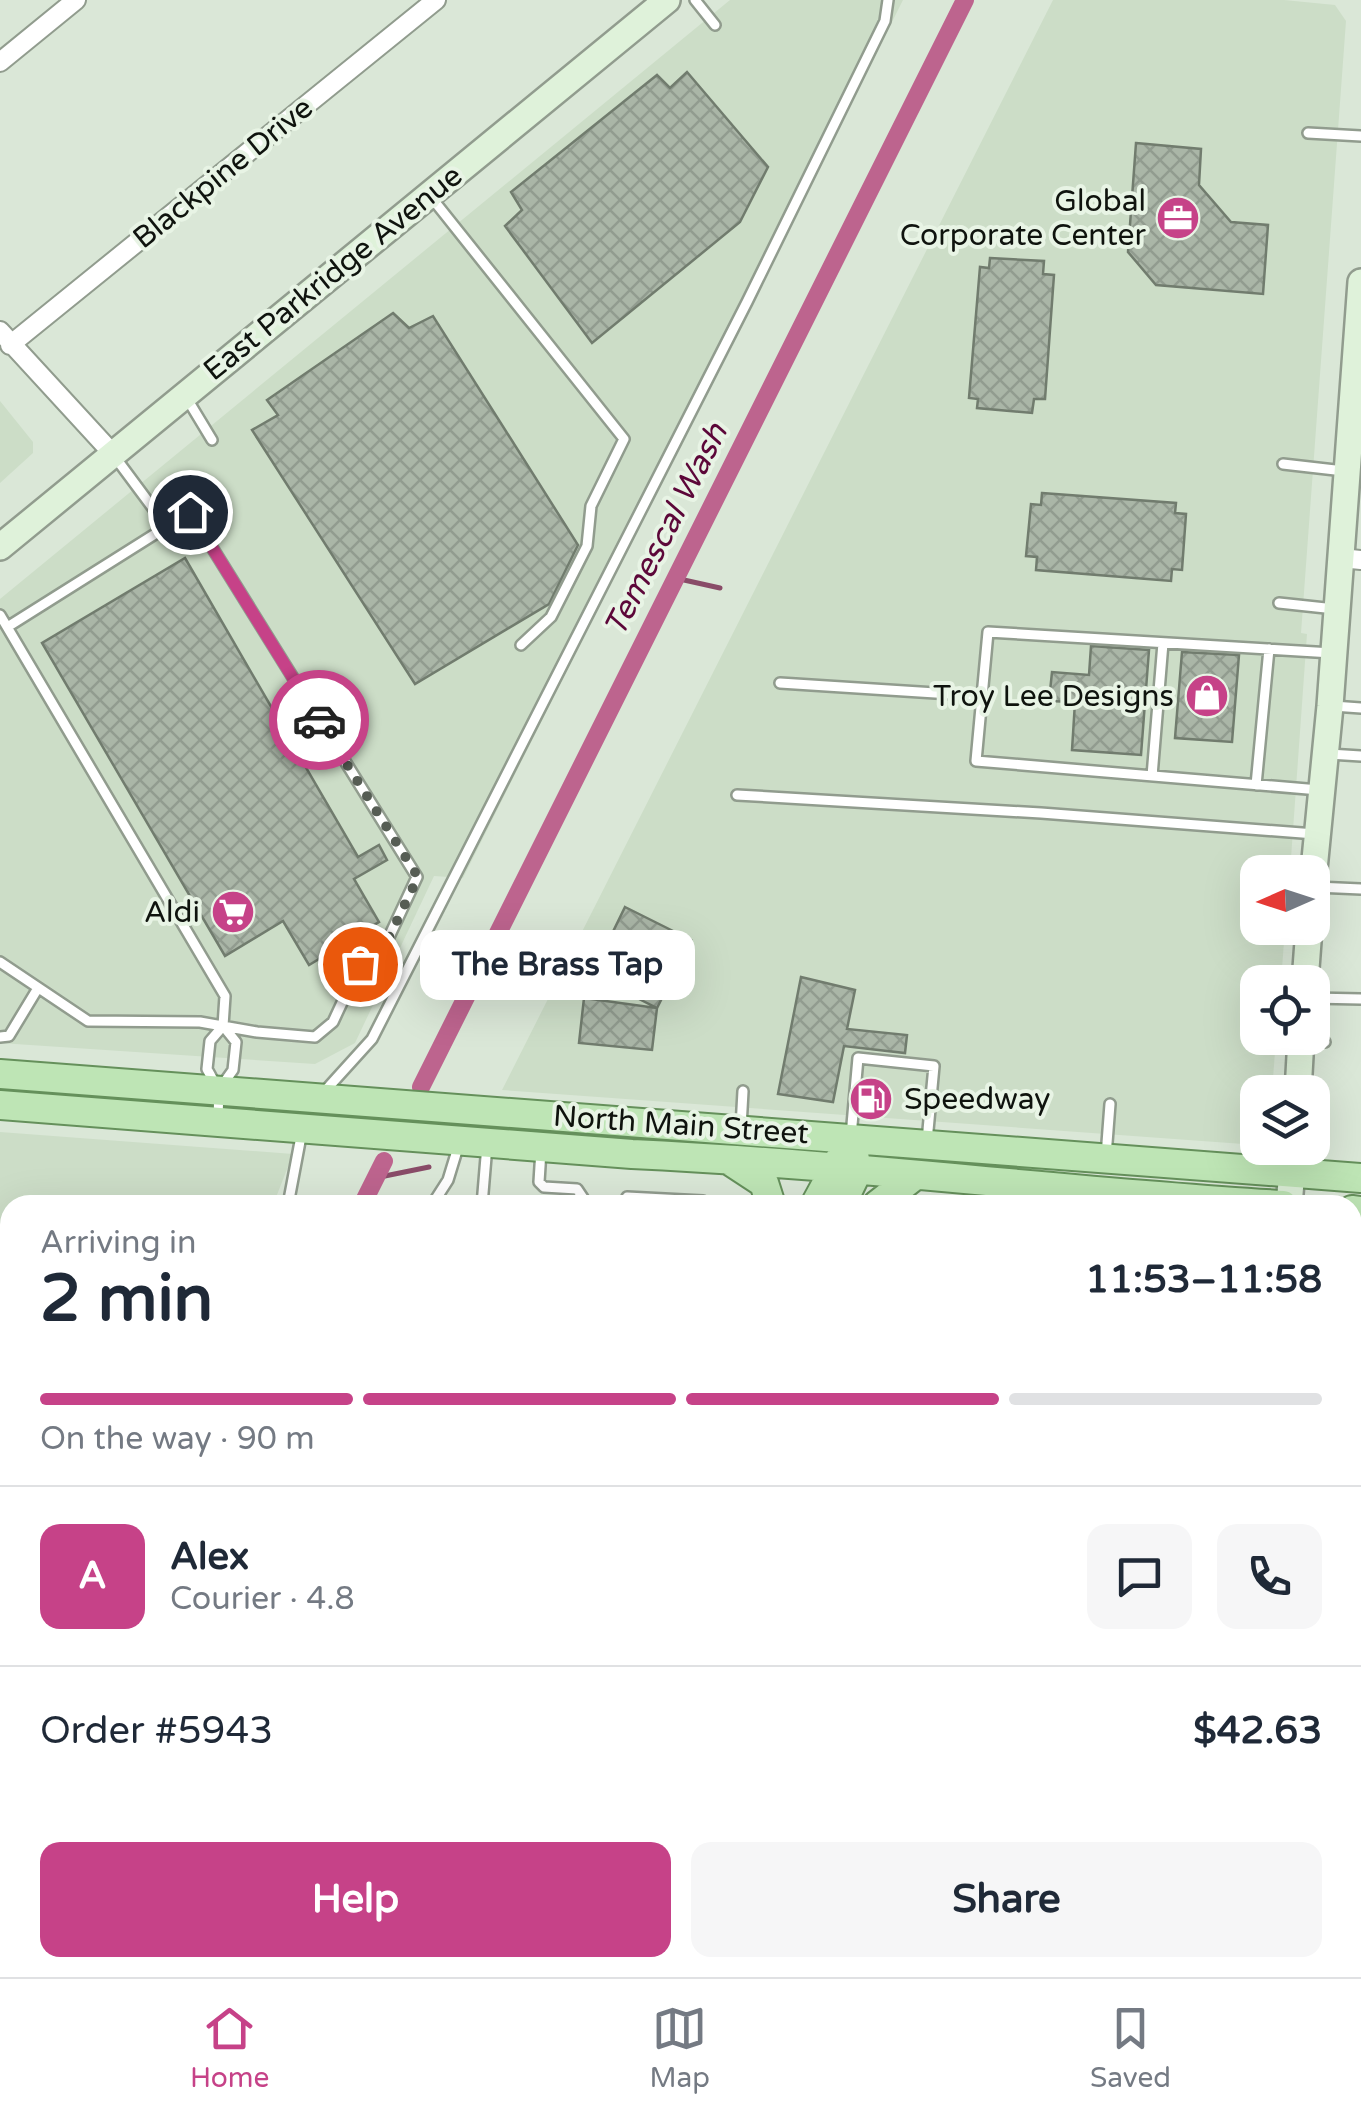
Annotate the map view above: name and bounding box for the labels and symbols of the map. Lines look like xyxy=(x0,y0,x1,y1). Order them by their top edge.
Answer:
street label: Blackpine Drive xyxy=(126,89,320,257)
street label: East Parkridge Avenue xyxy=(196,157,470,389)
place label: Global Corporate Center xyxy=(900,183,1146,254)
office icon: Global Corporate Center xyxy=(1155,195,1201,241)
water label: Temescal Wash xyxy=(596,416,737,643)
pin xyxy=(148,470,233,555)
courier xyxy=(269,670,369,770)
shop icon: Troy Lee Designs xyxy=(1184,673,1230,719)
place label: Troy Lee Designs xyxy=(933,678,1174,715)
north arrow xyxy=(1240,855,1330,945)
supermarket icon: Aldi xyxy=(210,889,256,935)
place label: Aldi xyxy=(144,894,200,931)
pin xyxy=(318,922,403,1007)
callout: The Brass Tap xyxy=(420,929,695,999)
fuel station icon: Speedway xyxy=(848,1076,894,1122)
place label: Speedway xyxy=(904,1081,1050,1118)
street label: North Main Street xyxy=(552,1098,810,1152)

